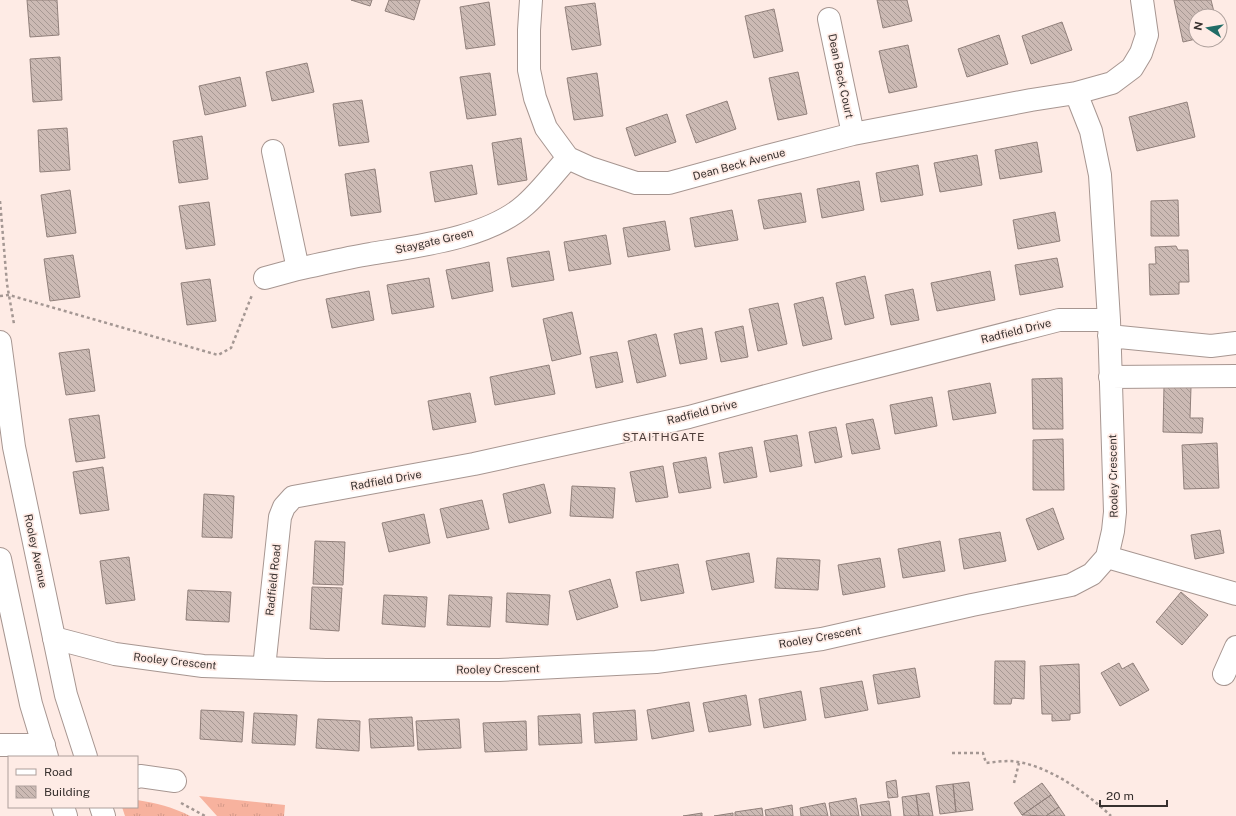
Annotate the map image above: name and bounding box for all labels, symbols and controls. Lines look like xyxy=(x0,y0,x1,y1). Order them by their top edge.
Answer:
north arrow xyxy=(1188,8,1228,48)
text: N xyxy=(1191,20,1205,31)
street label: Dean Beck Court xyxy=(826,33,856,119)
street label: Dean Beck Avenue xyxy=(692,146,786,182)
street label: Staygate Green xyxy=(394,226,474,256)
street label: Radfield Drive xyxy=(980,316,1052,346)
street label: Radfield Drive xyxy=(666,397,738,427)
district label: STAITHGATE xyxy=(622,430,706,444)
street label: Rooley Crescent xyxy=(1106,434,1120,518)
street label: Radfield Drive xyxy=(350,468,422,492)
street label: Rooley Avenue xyxy=(22,513,50,589)
street label: Radfield Road xyxy=(263,544,283,616)
street label: Rooley Crescent xyxy=(778,624,862,650)
street label: Rooley Crescent xyxy=(133,651,217,671)
street label: Rooley Crescent xyxy=(456,662,540,676)
legend xyxy=(8,756,138,808)
text: Road xyxy=(44,765,72,779)
scale bar xyxy=(1100,782,1167,808)
text: Building xyxy=(44,785,90,799)
text: 20 m xyxy=(1106,789,1134,803)

